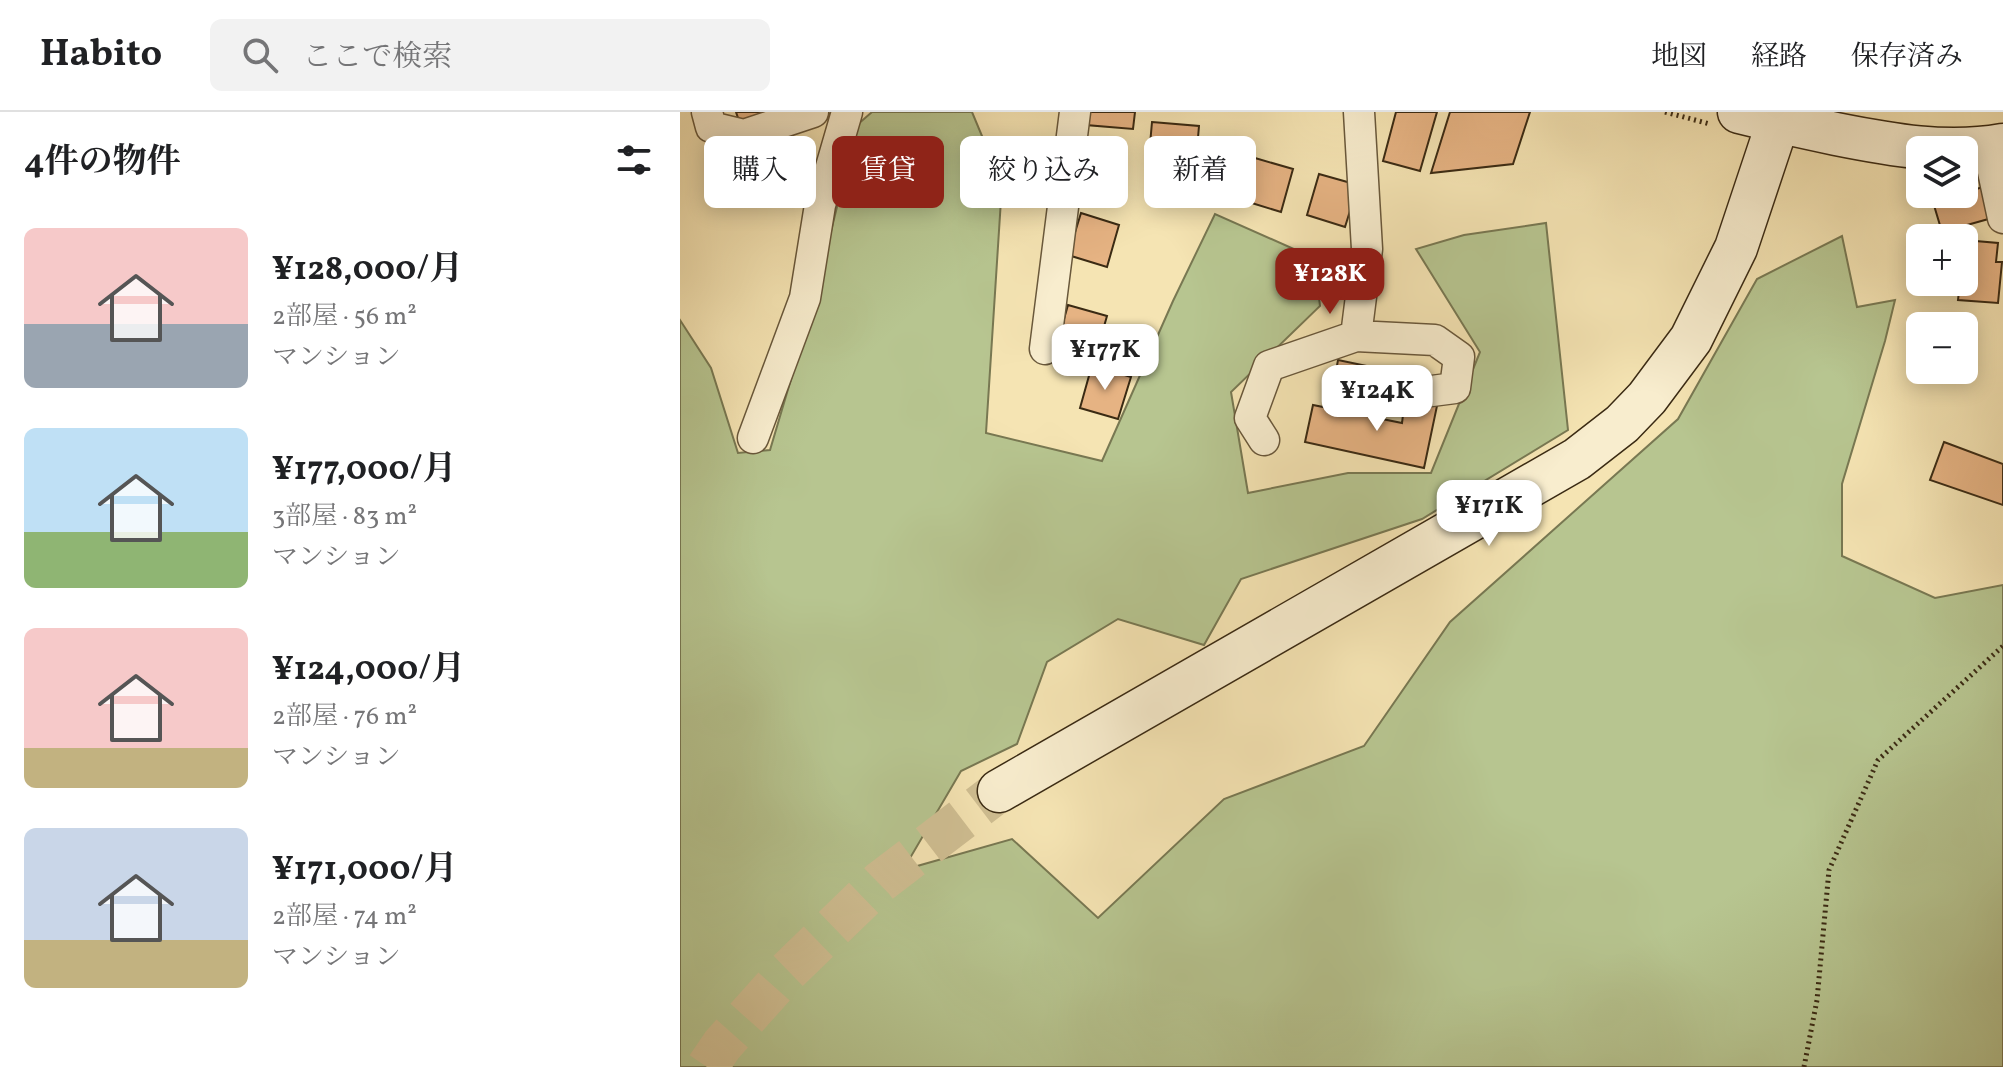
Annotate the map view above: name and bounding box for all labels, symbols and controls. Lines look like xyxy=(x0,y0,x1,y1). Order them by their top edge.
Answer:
search box xyxy=(210,19,770,91)
text: Habito xyxy=(40,29,162,82)
icon: search xyxy=(238,33,282,77)
text: ここで検索 xyxy=(302,37,452,79)
text: 地図 xyxy=(1651,38,1707,77)
text: 経路 xyxy=(1751,38,1807,77)
text: 保存済み xyxy=(1851,38,1963,77)
chip: 購入 xyxy=(704,136,816,208)
chip: 賃貸 xyxy=(832,136,944,208)
chip: 絞り込み xyxy=(960,136,1128,208)
chip: 新着 xyxy=(1144,136,1256,208)
map controls xyxy=(1906,136,1978,384)
button: layers xyxy=(1906,136,1978,208)
icon: filters xyxy=(612,138,656,182)
text: 4件の物件 xyxy=(24,140,181,187)
button: + xyxy=(1906,224,1978,296)
text: ¥128,000/月 xyxy=(272,247,463,294)
pin: ¥128K xyxy=(1274,248,1386,316)
text: ¥128K xyxy=(1293,256,1367,292)
icon: home xyxy=(88,260,184,356)
text: 2部屋 · 56 m² xyxy=(272,299,417,335)
button: − xyxy=(1906,312,1978,384)
pin: ¥177K xyxy=(1049,324,1161,392)
text: ¥177K xyxy=(1070,332,1140,368)
text: マンション xyxy=(272,340,401,376)
pin: ¥124K xyxy=(1321,365,1433,433)
text: ¥124K xyxy=(1340,373,1414,409)
text: ¥177,000/月 xyxy=(272,447,457,494)
icon: home xyxy=(88,460,184,556)
pin: ¥171K xyxy=(1433,480,1545,548)
text: ¥171K xyxy=(1455,488,1523,524)
text: 3部屋 · 83 m² xyxy=(272,499,417,535)
text: マンション xyxy=(272,540,401,576)
text: ¥124,000/月 xyxy=(272,647,465,694)
icon: home xyxy=(88,660,184,756)
text: 2部屋 · 76 m² xyxy=(272,699,417,735)
text: マンション xyxy=(272,740,401,776)
text: ¥171,000/月 xyxy=(272,847,457,894)
icon: home xyxy=(88,860,184,956)
text: 2部屋 · 74 m² xyxy=(272,899,417,935)
text: マンション xyxy=(272,940,401,976)

